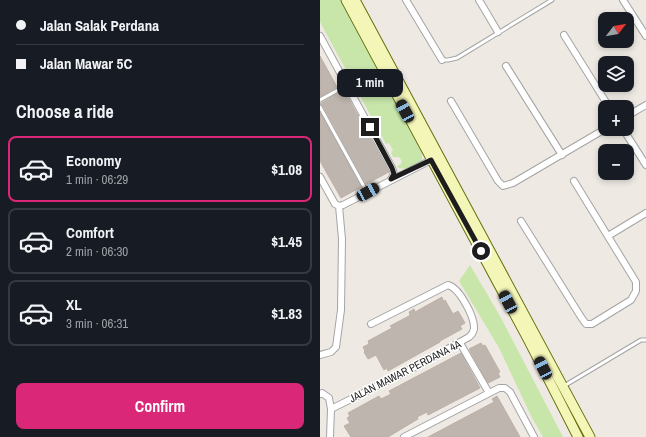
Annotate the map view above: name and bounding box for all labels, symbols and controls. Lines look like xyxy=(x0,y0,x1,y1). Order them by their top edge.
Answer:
north arrow xyxy=(598,12,634,48)
map controls xyxy=(598,12,634,180)
text: Jalan Salak Perdana xyxy=(40,15,159,36)
text: Jalan Mawar 5C xyxy=(40,53,132,74)
button: layers xyxy=(598,56,634,92)
callout: 1 min xyxy=(337,69,403,97)
text: 1 min xyxy=(356,74,384,91)
car xyxy=(394,98,416,124)
text: Choose a ride xyxy=(16,99,114,124)
button: + xyxy=(598,100,634,136)
route end xyxy=(361,118,379,136)
button: − xyxy=(598,144,634,180)
text: Economy xyxy=(66,150,121,171)
icon: car xyxy=(18,151,54,187)
text: $1.08 xyxy=(271,159,302,180)
text: 1 min · 06:29 xyxy=(66,171,128,188)
car xyxy=(355,181,381,203)
text: Comfort xyxy=(66,222,114,243)
icon: car xyxy=(18,223,54,259)
text: $1.45 xyxy=(271,231,302,252)
route start xyxy=(472,242,490,260)
text: 2 min · 06:30 xyxy=(66,243,128,260)
car xyxy=(497,289,519,315)
text: XL xyxy=(66,294,82,315)
icon: car xyxy=(18,295,54,331)
text: $1.83 xyxy=(271,303,302,324)
text: 3 min · 06:31 xyxy=(66,315,128,332)
street label: JALAN MAWAR PERDANA 4A xyxy=(347,336,464,405)
car xyxy=(532,355,554,381)
button: Confirm xyxy=(16,383,304,429)

